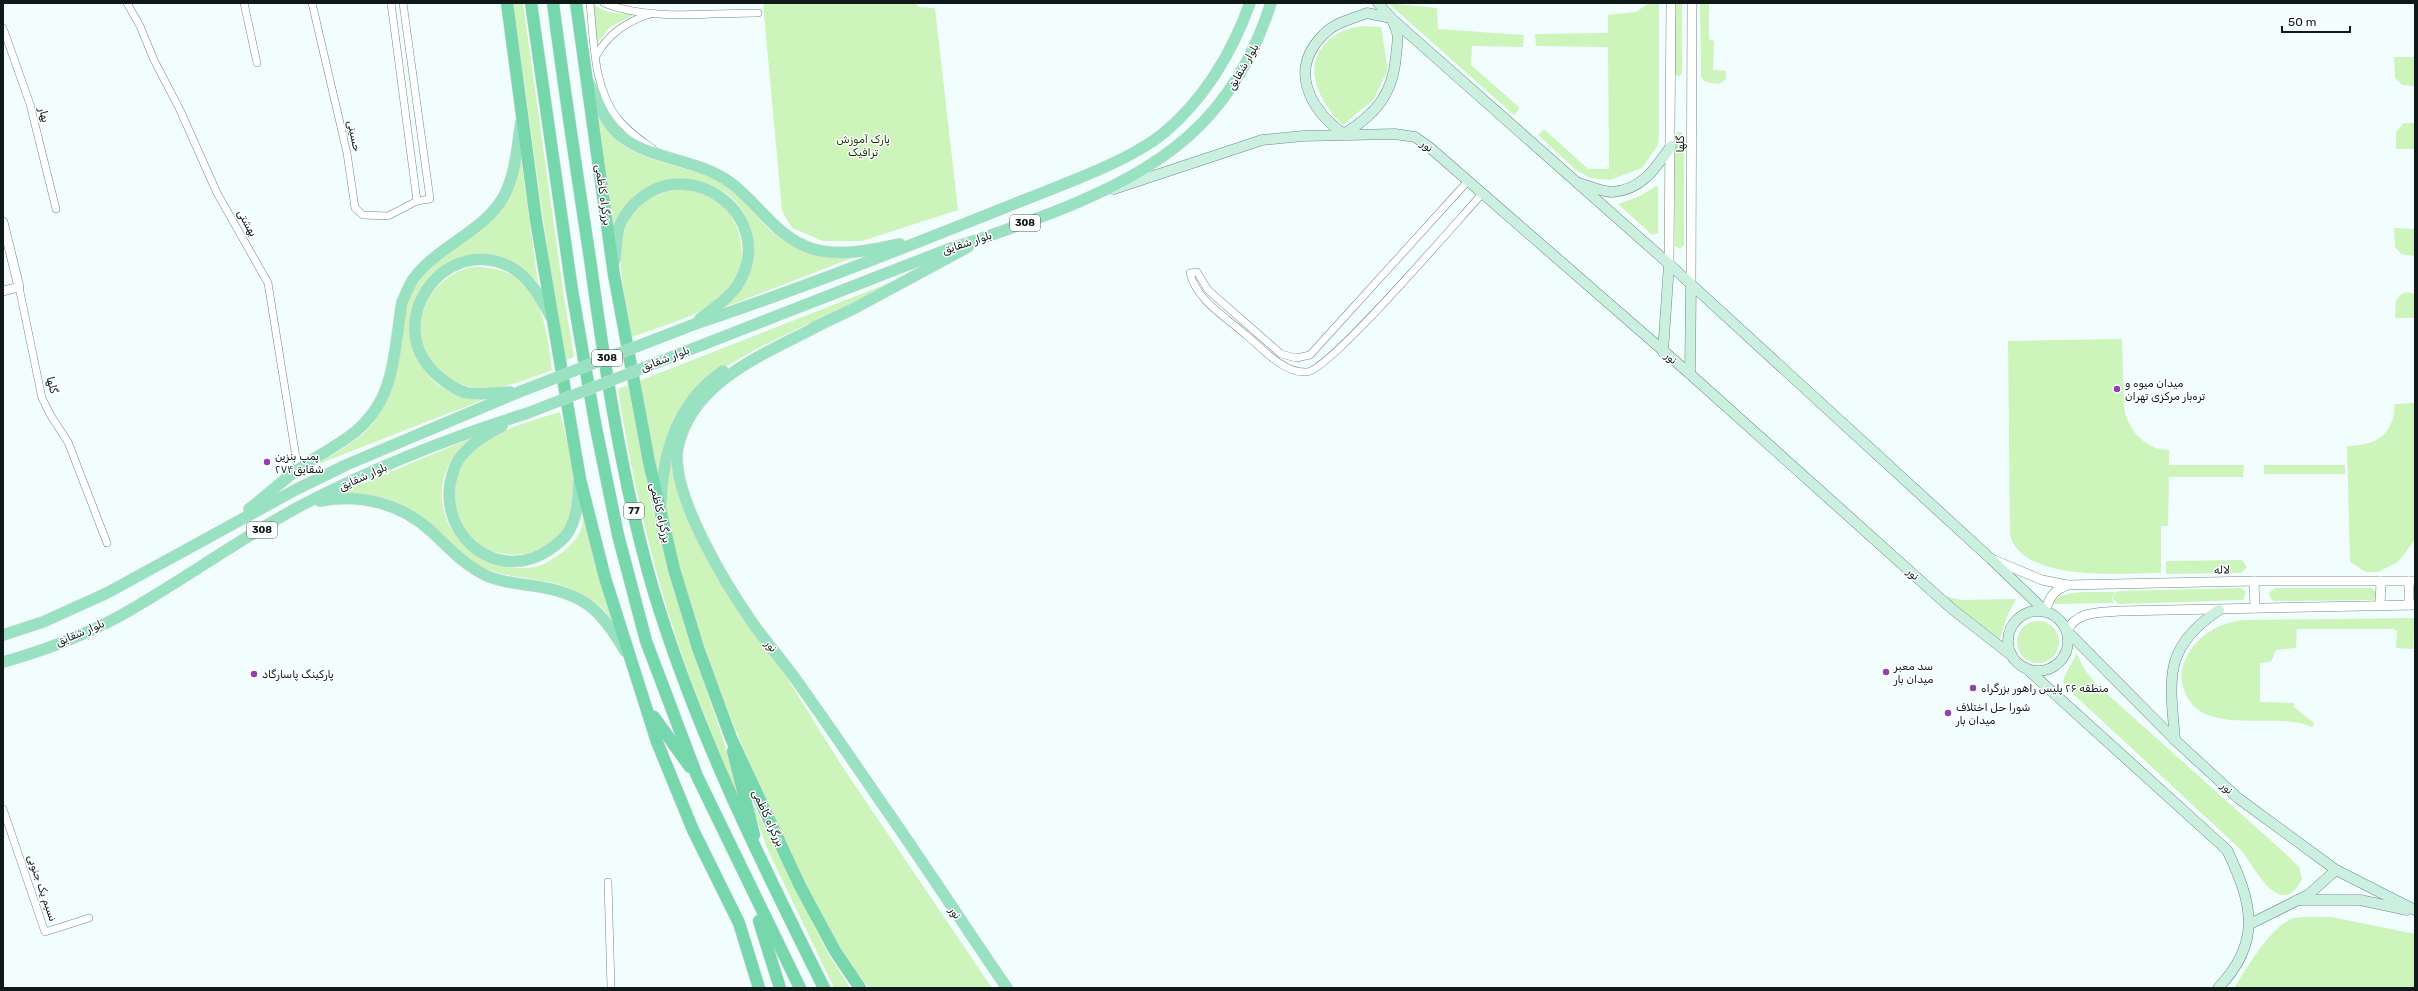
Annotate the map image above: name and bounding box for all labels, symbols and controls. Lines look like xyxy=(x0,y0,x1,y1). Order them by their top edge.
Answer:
scale bar xyxy=(2282,8,2350,34)
text: 50 m xyxy=(2288,15,2316,29)
street label: بلوار شقایق xyxy=(1224,41,1262,93)
street label: بهار xyxy=(36,105,52,124)
street label: حسینی xyxy=(344,119,364,153)
park label: پارک آموزش ترافیک xyxy=(836,133,890,159)
street label: گلها xyxy=(1674,136,1687,152)
street label: نور xyxy=(1417,137,1436,156)
street label: بزرگراه کاظمی xyxy=(592,164,614,226)
street label: بهشتی xyxy=(234,207,260,239)
road number: 308 xyxy=(1010,215,1040,231)
street label: بلوار شقایق xyxy=(940,229,994,258)
street label: بلوار شقایق xyxy=(639,344,692,375)
street label: نور xyxy=(1661,348,1680,368)
road number: 308 xyxy=(592,350,622,366)
street label: گلها xyxy=(44,375,60,395)
place label: میدان میوه و تره‌بار مرکزی تهران xyxy=(2125,377,2205,403)
marker: میدان میوه و تره‌بار مرکزی تهران xyxy=(2112,384,2122,394)
place label: پمپ بنزین ۲۷۴شقایق xyxy=(275,450,324,477)
marker: پمپ بنزین ۲۷۴شقایق xyxy=(262,457,272,467)
street label: بلوار شقایق xyxy=(337,461,390,494)
street label: بزرگراه کاظمی xyxy=(647,482,673,544)
road number: 77 xyxy=(624,503,644,519)
road number: 308 xyxy=(247,522,277,538)
street label: لاله xyxy=(2214,563,2230,577)
street label: نور xyxy=(1903,564,1922,584)
street label: بلوار شقایق xyxy=(54,617,107,650)
street label: نور xyxy=(761,636,780,655)
place label: سد معبر میدان بار xyxy=(1893,660,1933,686)
marker: سد معبر میدان بار xyxy=(1881,667,1891,677)
place label: پارکینگ پاسارگاد xyxy=(262,668,334,682)
marker: پارکینگ پاسارگاد xyxy=(249,669,259,679)
place label: منطقه ۲۶ پلیس راهور بزرگراه xyxy=(1981,682,2109,696)
marker: منطقه ۲۶ پلیس راهور بزرگراه xyxy=(1968,683,1978,693)
place label: شورا حل اختلاف میدان بار xyxy=(1955,701,2030,727)
marker: شورا حل اختلاف میدان بار xyxy=(1943,708,1953,718)
street label: نور xyxy=(2217,778,2236,798)
street label: بزرگراه کاظمی xyxy=(749,787,787,849)
street label: نسیم یک جنوبی xyxy=(24,853,59,923)
street label: نور xyxy=(945,904,964,922)

